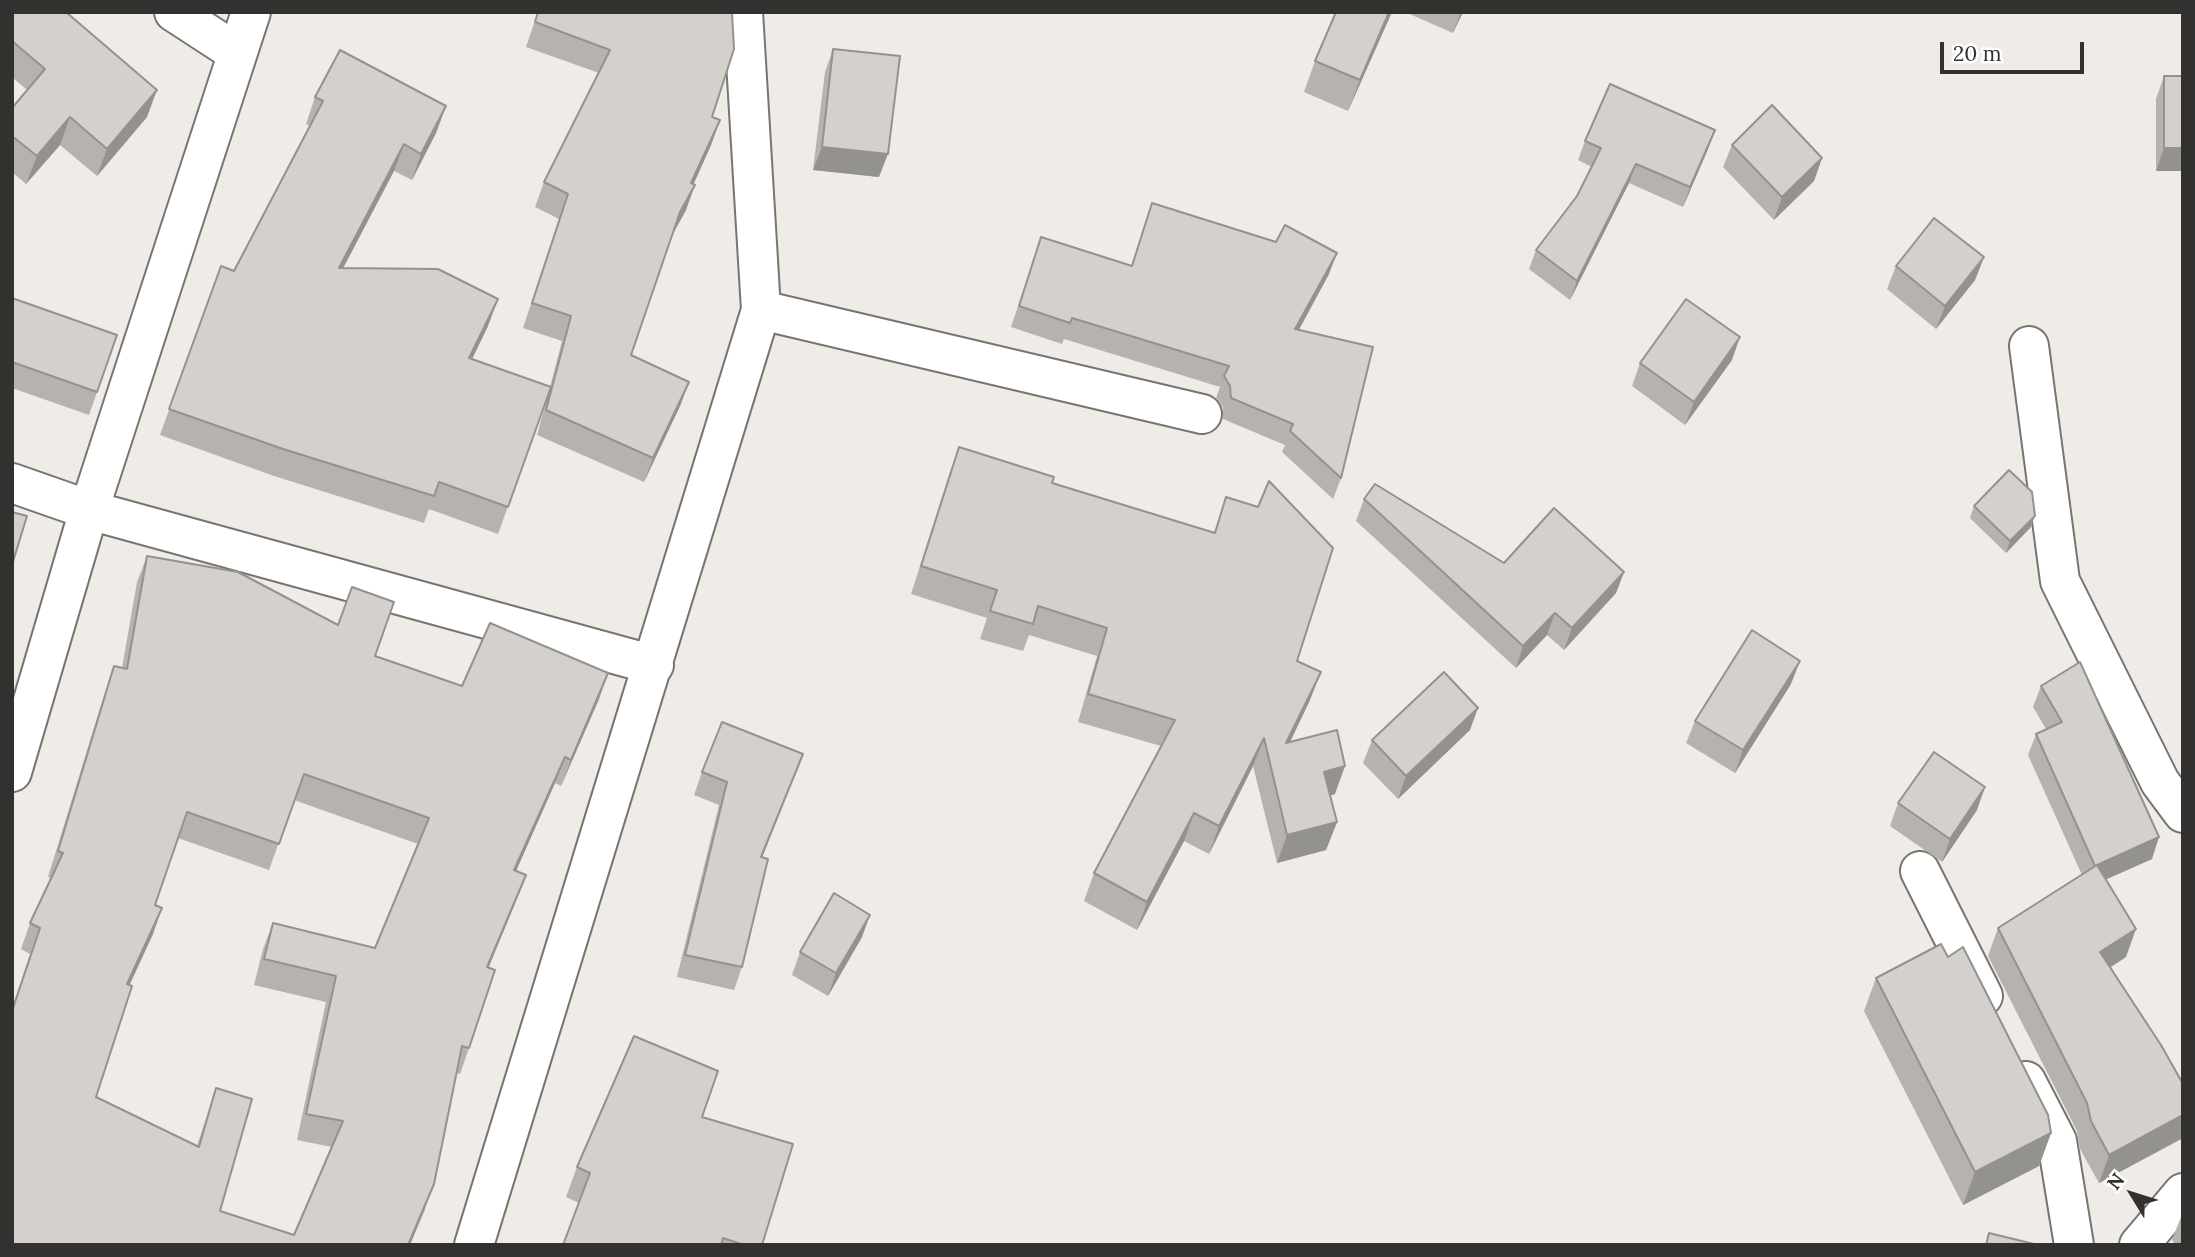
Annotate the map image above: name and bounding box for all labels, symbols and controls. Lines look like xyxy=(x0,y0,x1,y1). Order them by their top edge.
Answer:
scale bar xyxy=(1943,28,2086,72)
text: 20 m xyxy=(1953,40,2002,67)
north arrow xyxy=(2097,1159,2167,1229)
text: N xyxy=(2101,1168,2129,1194)

